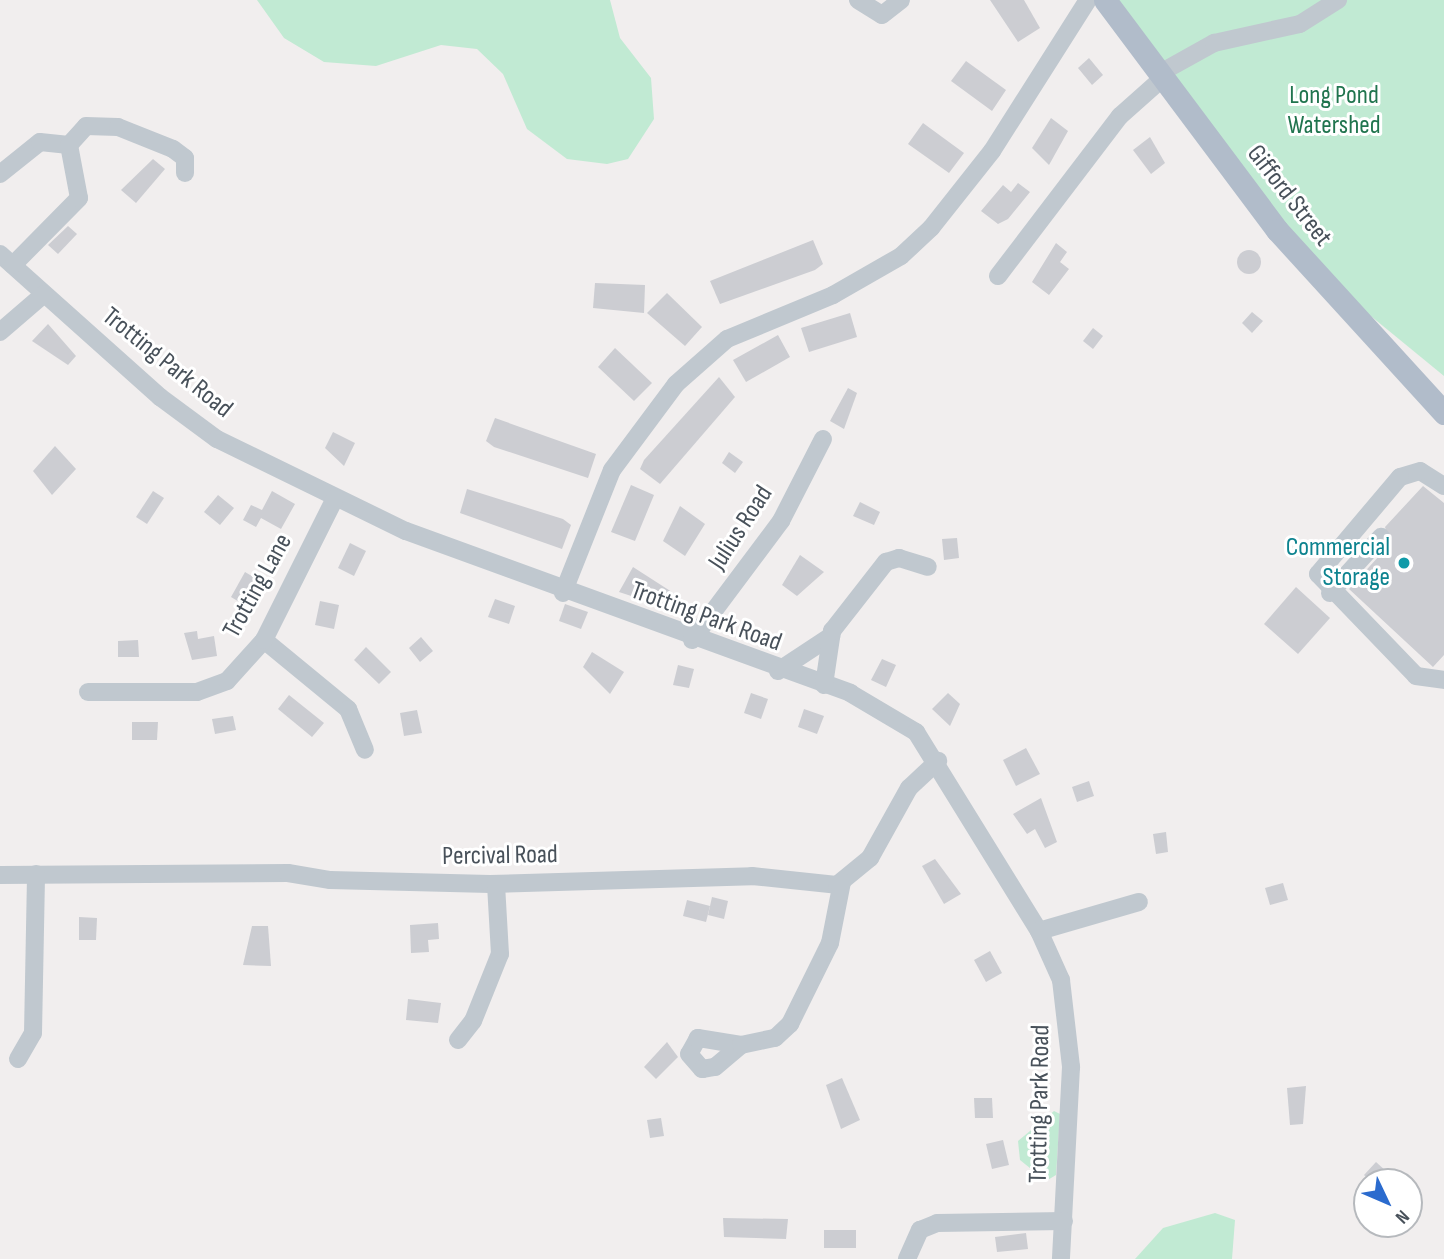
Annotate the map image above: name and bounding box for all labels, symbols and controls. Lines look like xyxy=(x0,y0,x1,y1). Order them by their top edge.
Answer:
park label: Long Pond Watershed xyxy=(1287,80,1381,142)
street label: Gifford Street xyxy=(1240,139,1338,253)
street label: Trotting Park Road xyxy=(96,301,238,425)
street label: Julius Road xyxy=(702,480,780,576)
street label: Trotting Lane xyxy=(217,529,299,643)
place label: Commercial Storage xyxy=(1286,532,1390,594)
marker: Commercial Storage xyxy=(1396,555,1412,571)
street label: Trotting Park Road xyxy=(626,575,786,659)
street label: Percival Road xyxy=(442,839,558,873)
street label: Trotting Park Road xyxy=(1023,1025,1057,1183)
north arrow xyxy=(1353,1168,1423,1238)
text: N xyxy=(1390,1205,1414,1228)

